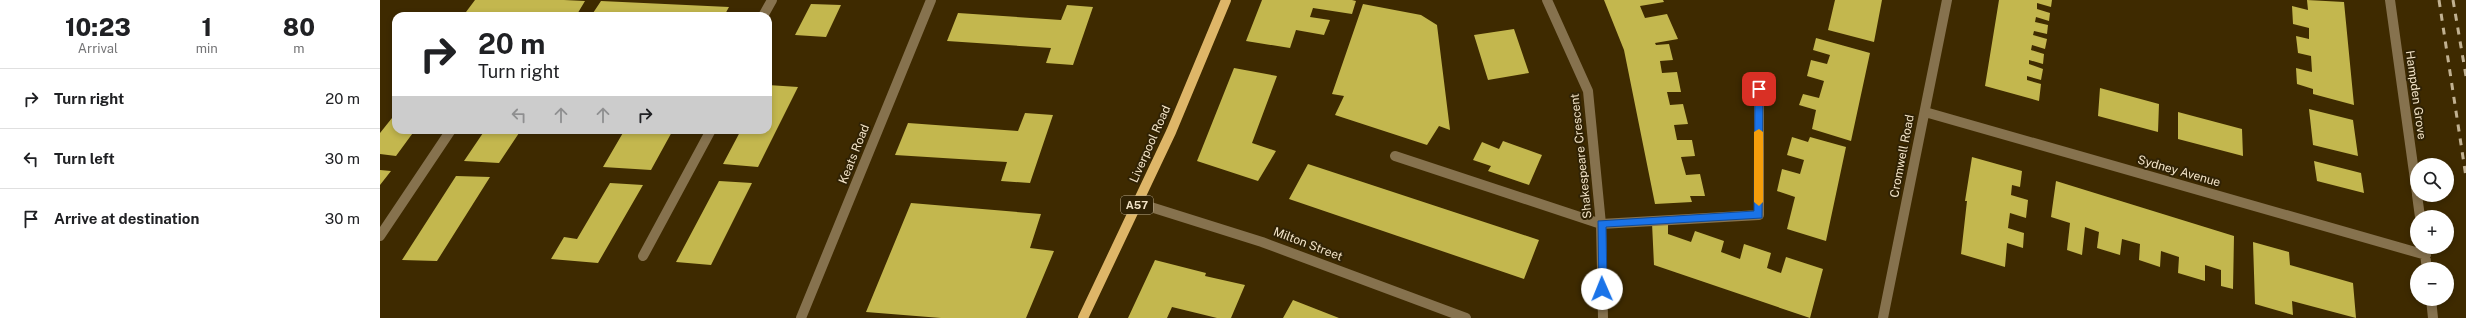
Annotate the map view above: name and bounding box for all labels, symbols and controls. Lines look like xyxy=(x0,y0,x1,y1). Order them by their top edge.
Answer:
text: 10:23 xyxy=(65,13,131,41)
text: 1 xyxy=(202,13,212,41)
text: 80 xyxy=(283,13,315,41)
text: 20 m xyxy=(478,27,545,60)
icon: right xyxy=(412,28,464,80)
text: Arrival xyxy=(78,41,118,56)
text: min xyxy=(196,41,218,56)
text: m xyxy=(293,41,305,56)
street label: Hampden Grove xyxy=(2403,50,2429,141)
text: Turn right xyxy=(478,61,560,82)
pin xyxy=(1742,72,1776,106)
icon: arrive xyxy=(1748,78,1770,100)
icon: right xyxy=(20,88,42,110)
text: Turn right xyxy=(54,90,124,107)
text: 20 m xyxy=(325,90,360,107)
street label: Shakespeare Crescent xyxy=(1567,92,1595,219)
street label: Liverpool Road xyxy=(1127,103,1173,185)
icon: left xyxy=(508,104,530,126)
icon: ahead xyxy=(550,104,572,126)
icon: ahead xyxy=(592,104,614,126)
icon: right xyxy=(634,104,656,126)
street label: Cromwell Road xyxy=(1887,113,1917,199)
street label: Keats Road xyxy=(836,122,872,186)
icon: left xyxy=(20,148,42,170)
text: Turn left xyxy=(54,150,115,167)
text: 30 m xyxy=(325,150,360,167)
street label: Sydney Avenue xyxy=(2136,152,2222,190)
map controls xyxy=(2410,158,2454,306)
button: search xyxy=(2410,158,2454,202)
road number: A57 xyxy=(1121,196,1153,214)
icon: arrive xyxy=(20,208,42,230)
text: Arrive at destination xyxy=(54,210,199,227)
text: 30 m xyxy=(325,210,360,227)
button: + xyxy=(2410,210,2454,254)
street label: Milton Street xyxy=(1271,224,1345,264)
button: − xyxy=(2410,262,2454,306)
position arrow xyxy=(1581,268,1623,310)

